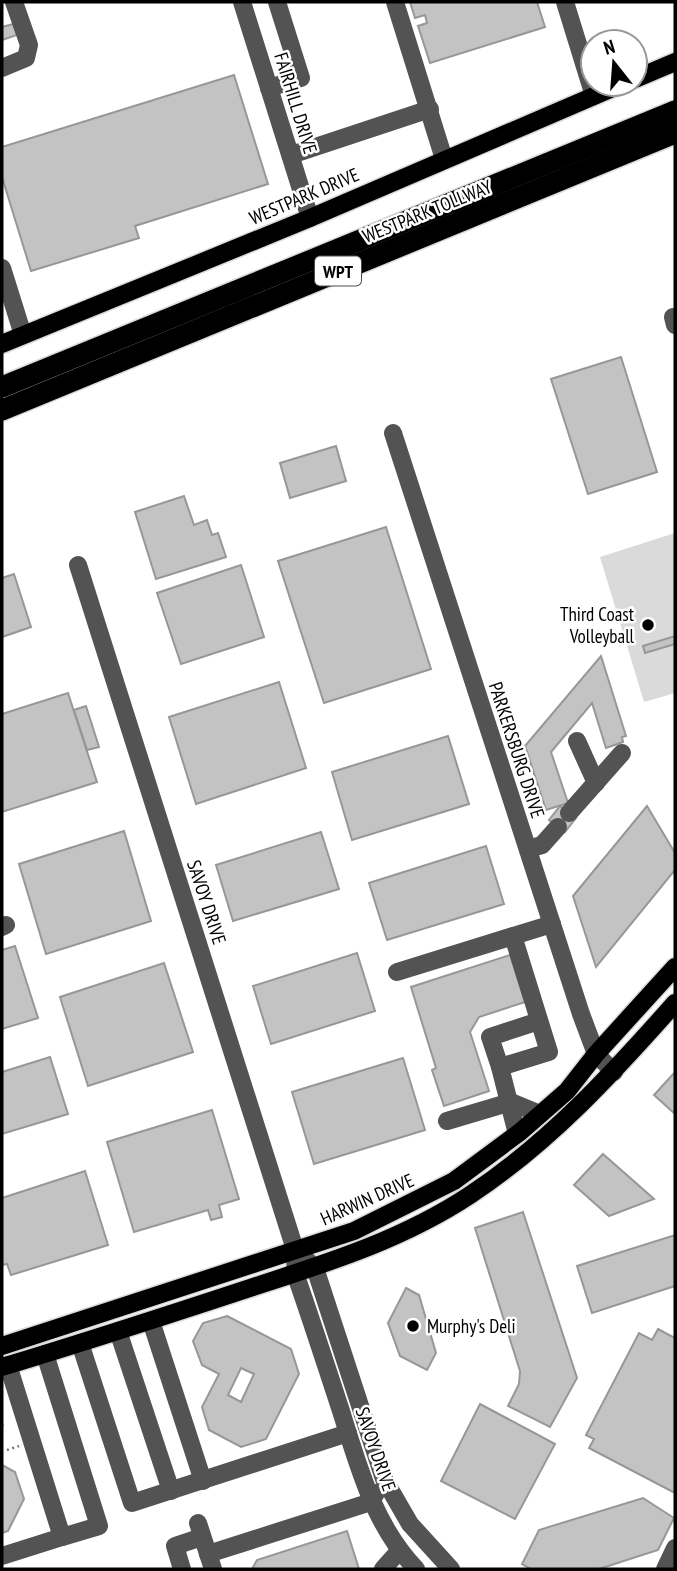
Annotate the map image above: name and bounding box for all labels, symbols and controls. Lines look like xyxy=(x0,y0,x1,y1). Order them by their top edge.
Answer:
north arrow xyxy=(579,28,649,98)
text: N xyxy=(601,34,617,60)
street label: FAIRHILL DRIVE xyxy=(269,49,323,157)
street label: WESTPARK DRIVE xyxy=(246,162,362,230)
street label: WESTPARK TOLLWAY xyxy=(359,174,495,248)
road number: WPT xyxy=(315,256,361,286)
place label: Third Coast Volleyball xyxy=(560,602,635,648)
marker: Third Coast Volleyball xyxy=(640,617,656,633)
street label: PARKERSBURG DRIVE xyxy=(484,679,550,821)
street label: SAVOY DRIVE xyxy=(182,857,232,947)
street label: HARWIN DRIVE xyxy=(317,1168,417,1230)
place label: Murphy's Deli xyxy=(427,1314,516,1338)
marker: Murphy's Deli xyxy=(405,1318,421,1334)
street label: SAVOY DRIVE xyxy=(350,1404,402,1494)

